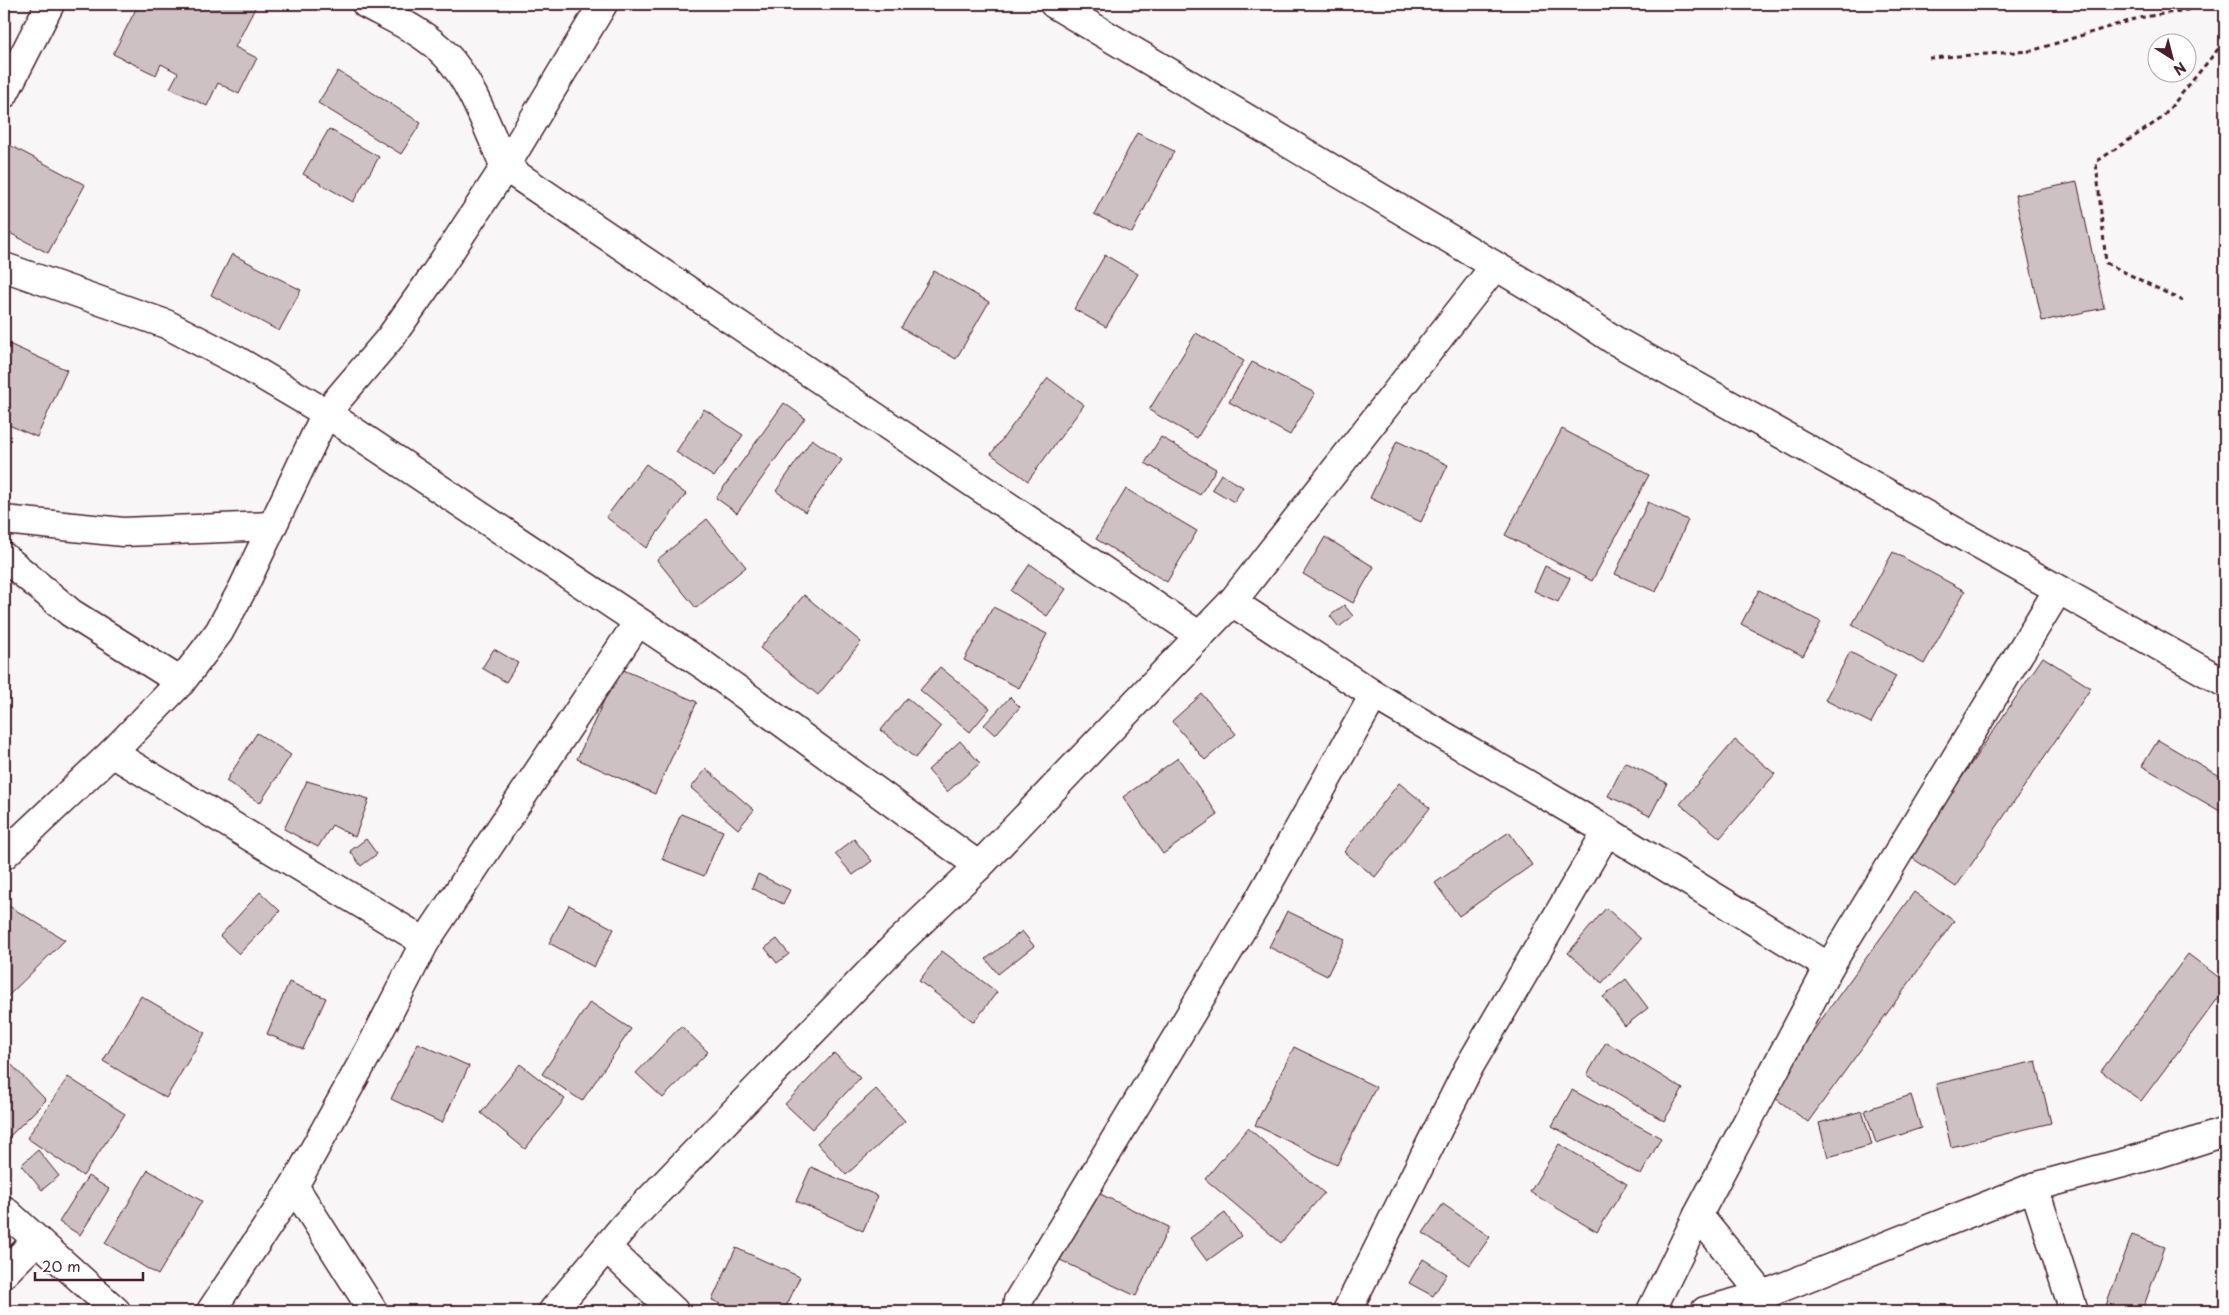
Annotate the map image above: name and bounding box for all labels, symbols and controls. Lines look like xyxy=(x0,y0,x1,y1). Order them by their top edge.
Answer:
north arrow xyxy=(2146,32,2196,82)
text: N xyxy=(2169,57,2191,81)
scale bar xyxy=(35,1250,142,1282)
text: 20 m xyxy=(42,1254,81,1277)

